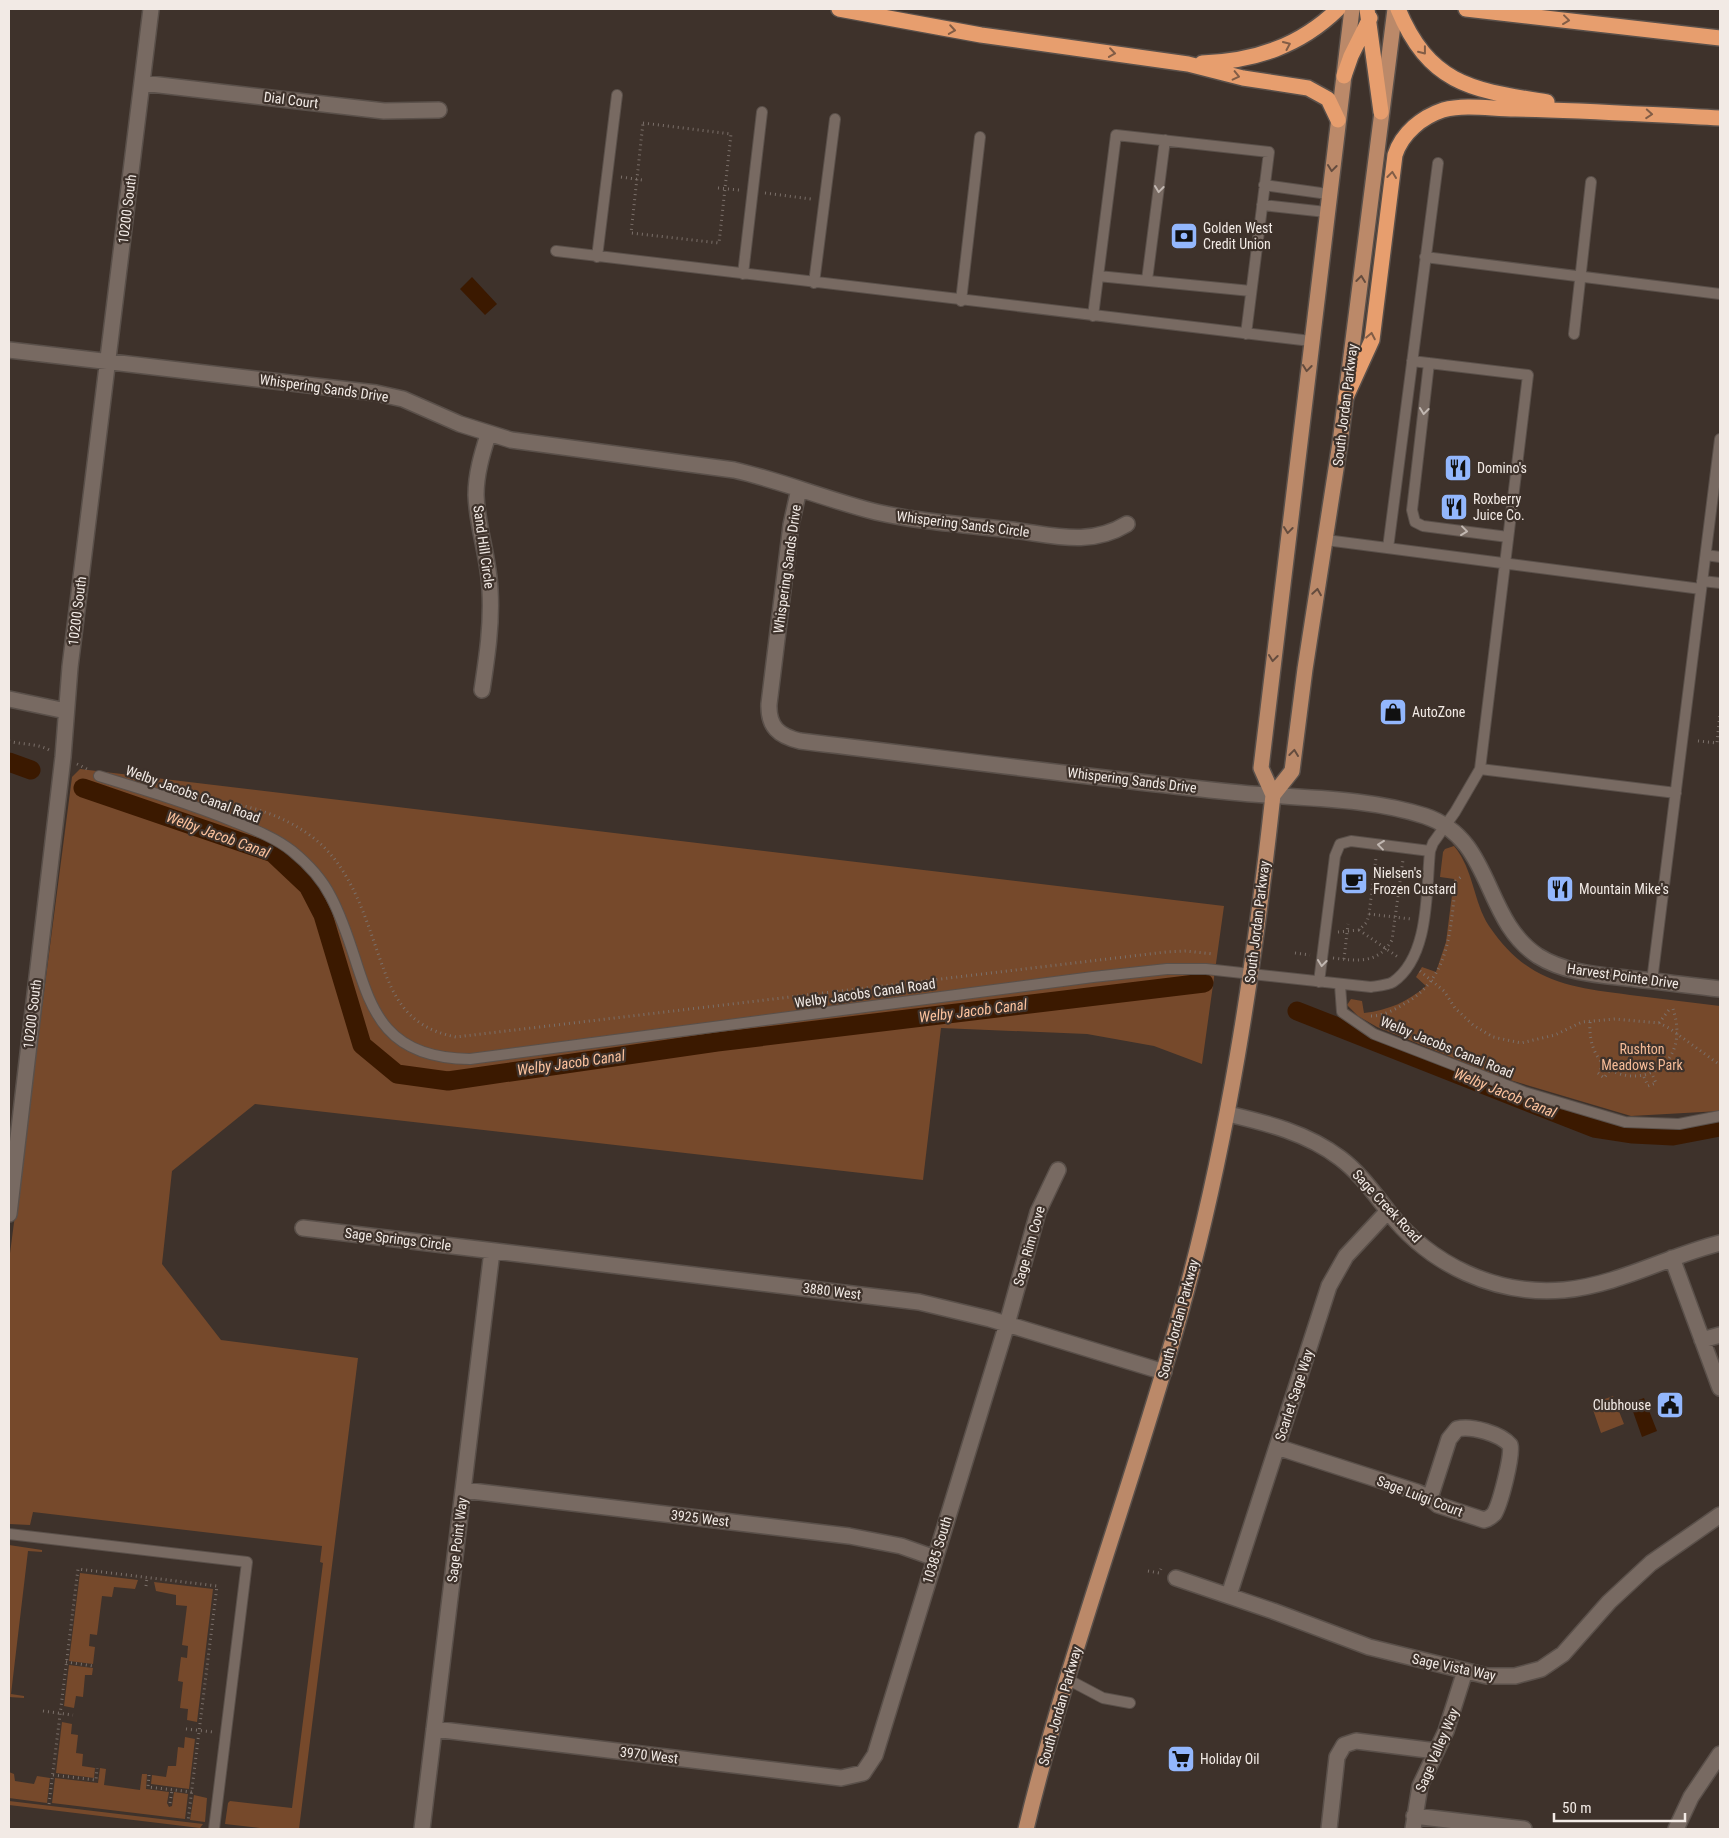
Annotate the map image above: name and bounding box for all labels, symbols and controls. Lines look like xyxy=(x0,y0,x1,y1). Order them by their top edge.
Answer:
one-way arrow xyxy=(1562,14,1570,25)
one-way arrow xyxy=(947,24,956,34)
one-way arrow xyxy=(1282,40,1291,51)
one-way arrow xyxy=(1417,45,1425,54)
one-way arrow xyxy=(1109,47,1117,58)
one-way arrow xyxy=(1231,70,1240,81)
street label: Dial Court xyxy=(263,89,319,111)
one-way arrow xyxy=(1646,108,1654,119)
one-way arrow xyxy=(1327,165,1338,173)
one-way arrow xyxy=(1386,170,1397,178)
street label: 10200 South xyxy=(115,173,139,245)
one-way arrow xyxy=(1154,185,1165,193)
place label: Golden West Credit Union xyxy=(1203,220,1273,252)
bank icon: Golden West Credit Union xyxy=(1169,221,1199,251)
one-way arrow xyxy=(1355,275,1366,283)
one-way arrow xyxy=(1366,331,1376,340)
street label: South Jordan Parkway xyxy=(1330,343,1360,467)
one-way arrow xyxy=(1302,365,1313,373)
street label: Whispering Sands Drive xyxy=(258,371,390,405)
one-way arrow xyxy=(1419,407,1430,415)
restaurant icon: Domino's xyxy=(1443,453,1473,483)
place label: Domino's xyxy=(1477,460,1527,476)
place label: Roxberry Juice Co. xyxy=(1473,491,1525,523)
restaurant icon: Roxberry Juice Co. xyxy=(1439,492,1469,522)
street label: Whispering Sands Drive xyxy=(770,503,804,635)
street label: Sand Hill Circle xyxy=(470,504,498,590)
street label: Whispering Sands Circle xyxy=(896,508,1031,540)
one-way arrow xyxy=(1461,525,1469,536)
one-way arrow xyxy=(1283,526,1294,534)
street label: 10200 South xyxy=(65,575,89,647)
one-way arrow xyxy=(1312,588,1322,596)
one-way arrow xyxy=(1268,654,1279,662)
shop icon: AutoZone xyxy=(1378,697,1408,727)
place label: AutoZone xyxy=(1412,704,1466,720)
one-way arrow xyxy=(1288,749,1299,757)
street label: Welby Jacobs Canal Road xyxy=(123,762,263,826)
street label: Whispering Sands Drive xyxy=(1066,764,1198,796)
water label: Welby Jacob Canal xyxy=(164,808,273,862)
one-way arrow xyxy=(1377,840,1385,851)
street label: South Jordan Parkway xyxy=(1242,860,1272,984)
place label: Nielsen's Frozen Custard xyxy=(1373,865,1456,897)
cafe icon: Nielsen's Frozen Custard xyxy=(1339,866,1369,896)
restaurant icon: Mountain Mike's xyxy=(1545,874,1575,904)
place label: Mountain Mike's xyxy=(1579,881,1669,897)
one-way arrow xyxy=(1317,959,1328,967)
street label: Harvest Pointe Drive xyxy=(1566,960,1680,992)
street label: Welby Jacobs Canal Road xyxy=(793,975,937,1011)
street label: 10200 South xyxy=(20,978,44,1050)
water label: Welby Jacob Canal xyxy=(918,995,1029,1027)
street label: Welby Jacobs Canal Road xyxy=(1378,1013,1516,1081)
park label: Rushton Meadows Park xyxy=(1601,1041,1683,1073)
water label: Welby Jacob Canal xyxy=(516,1046,627,1079)
water label: Welby Jacob Canal xyxy=(1451,1064,1559,1122)
street label: Sage Creek Road xyxy=(1349,1166,1425,1246)
street label: Sage Rim Cove xyxy=(1010,1204,1048,1288)
street label: Sage Springs Circle xyxy=(344,1225,453,1254)
street label: South Jordan Parkway xyxy=(1154,1257,1202,1381)
street label: 3880 West xyxy=(802,1280,862,1302)
street label: Scarlet Sage Way xyxy=(1272,1347,1316,1443)
public building icon: Clubhouse xyxy=(1655,1390,1685,1420)
place label: Clubhouse xyxy=(1593,1397,1651,1413)
street label: Sage Luigi Court xyxy=(1375,1472,1465,1520)
street label: Sage Point Way xyxy=(444,1496,470,1583)
street label: 3925 West xyxy=(670,1507,730,1529)
street label: 10385 South xyxy=(919,1514,955,1586)
street label: South Jordan Parkway xyxy=(1035,1644,1085,1767)
street label: Sage Vista Way xyxy=(1411,1650,1497,1684)
street label: Sage Valley Way xyxy=(1412,1705,1462,1794)
street label: 3970 West xyxy=(619,1744,679,1766)
supermarket icon: Holiday Oil xyxy=(1166,1744,1196,1774)
place label: Holiday Oil xyxy=(1200,1751,1260,1767)
scale bar xyxy=(1554,1790,1685,1822)
text: 50 m xyxy=(1562,1799,1592,1817)

